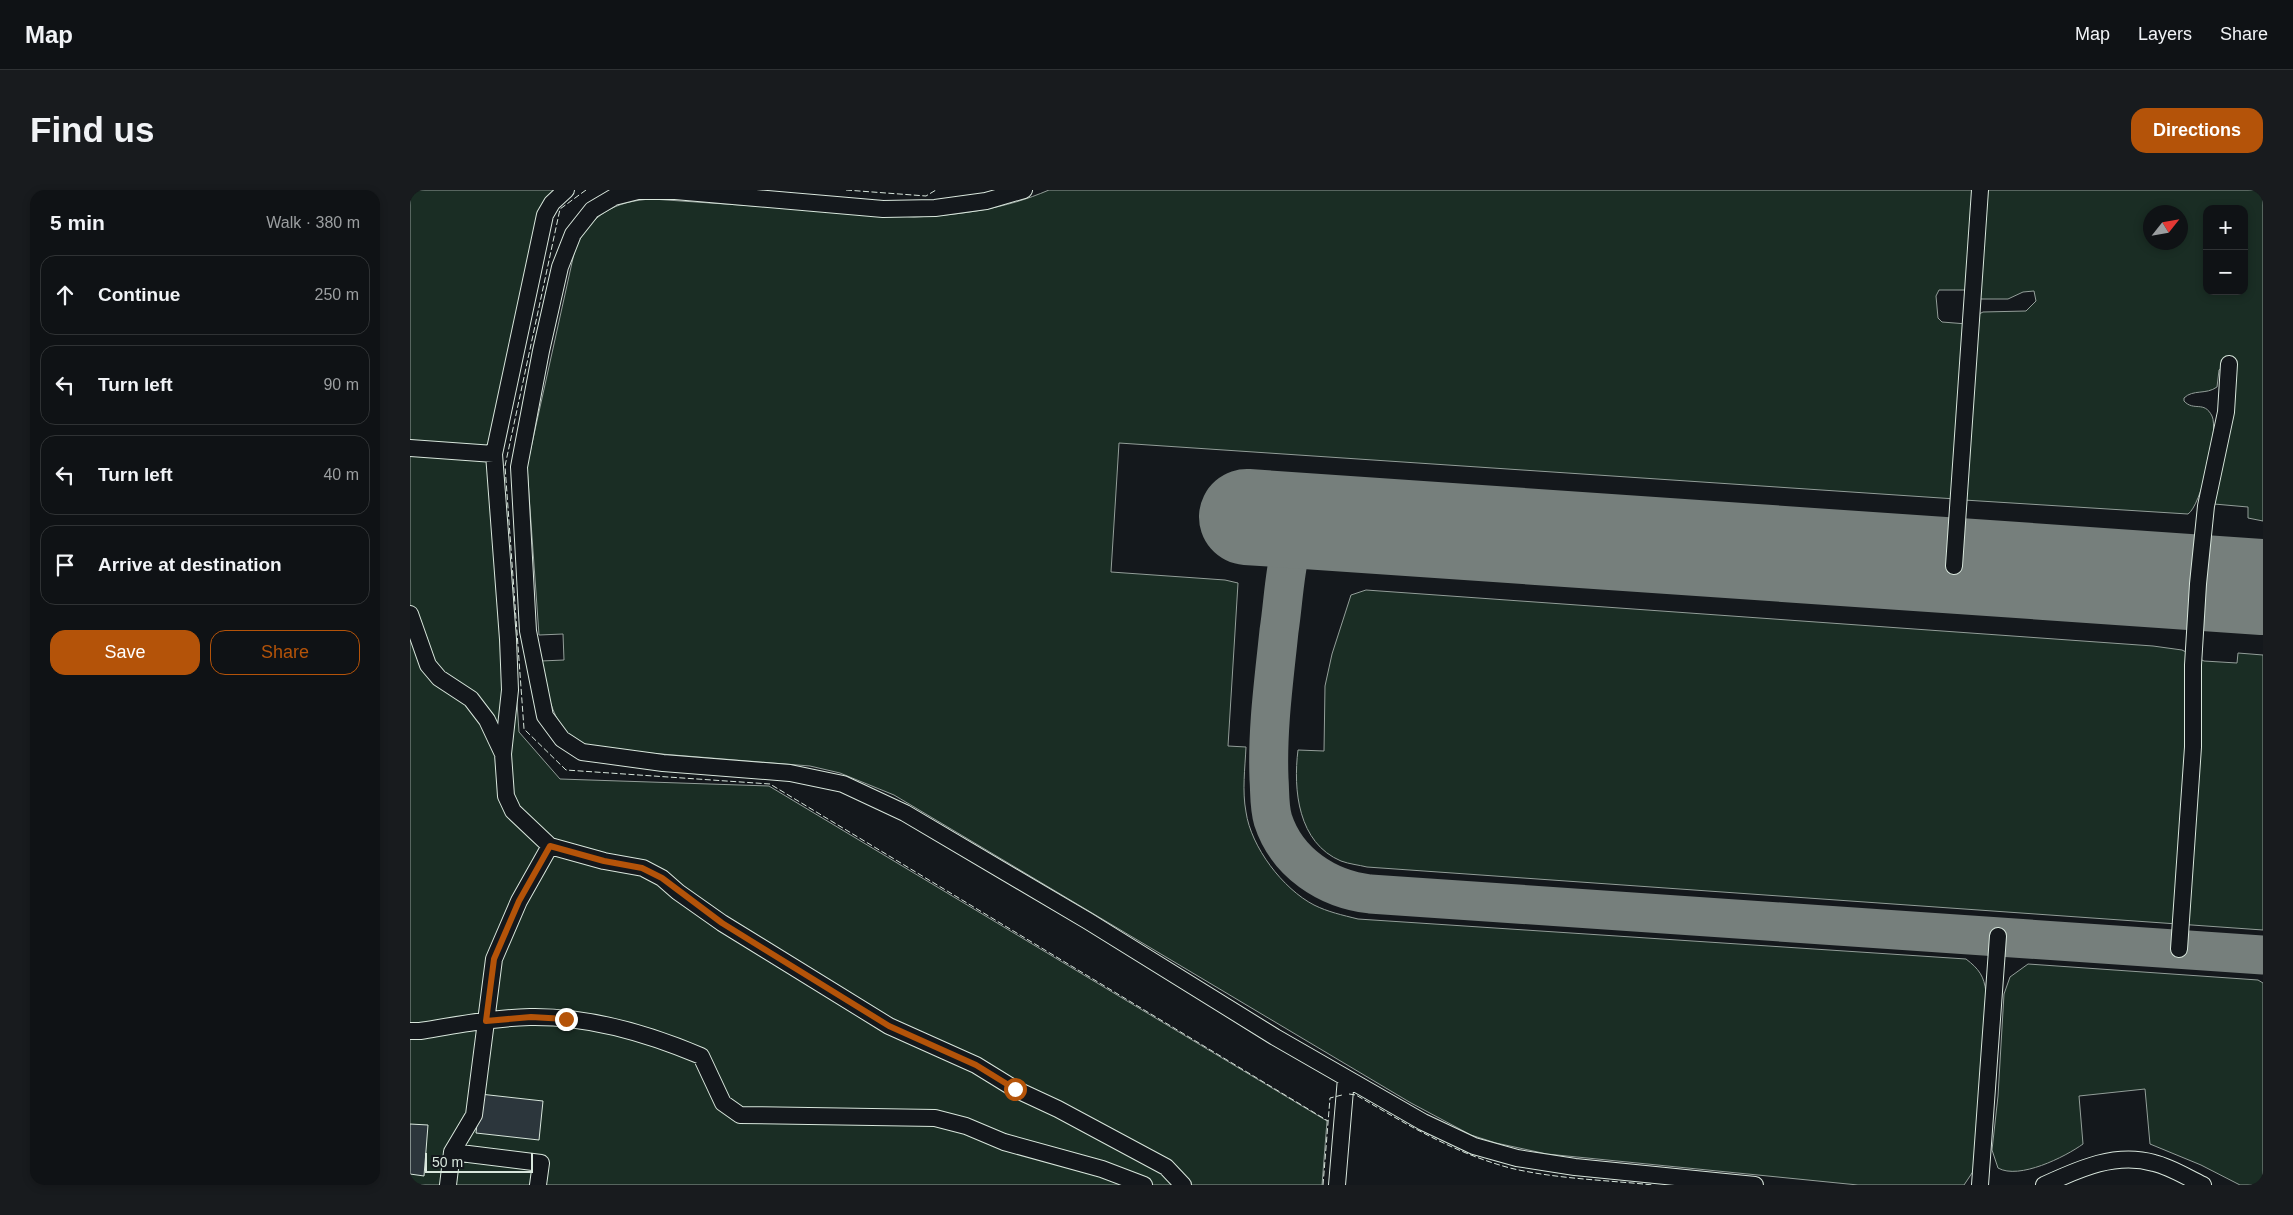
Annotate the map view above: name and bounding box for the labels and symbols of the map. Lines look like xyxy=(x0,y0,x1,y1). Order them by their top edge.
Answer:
north arrow xyxy=(2143,205,2188,250)
route end xyxy=(555,1008,578,1031)
route start xyxy=(1004,1078,1027,1101)
scale bar xyxy=(425,1150,532,1173)

